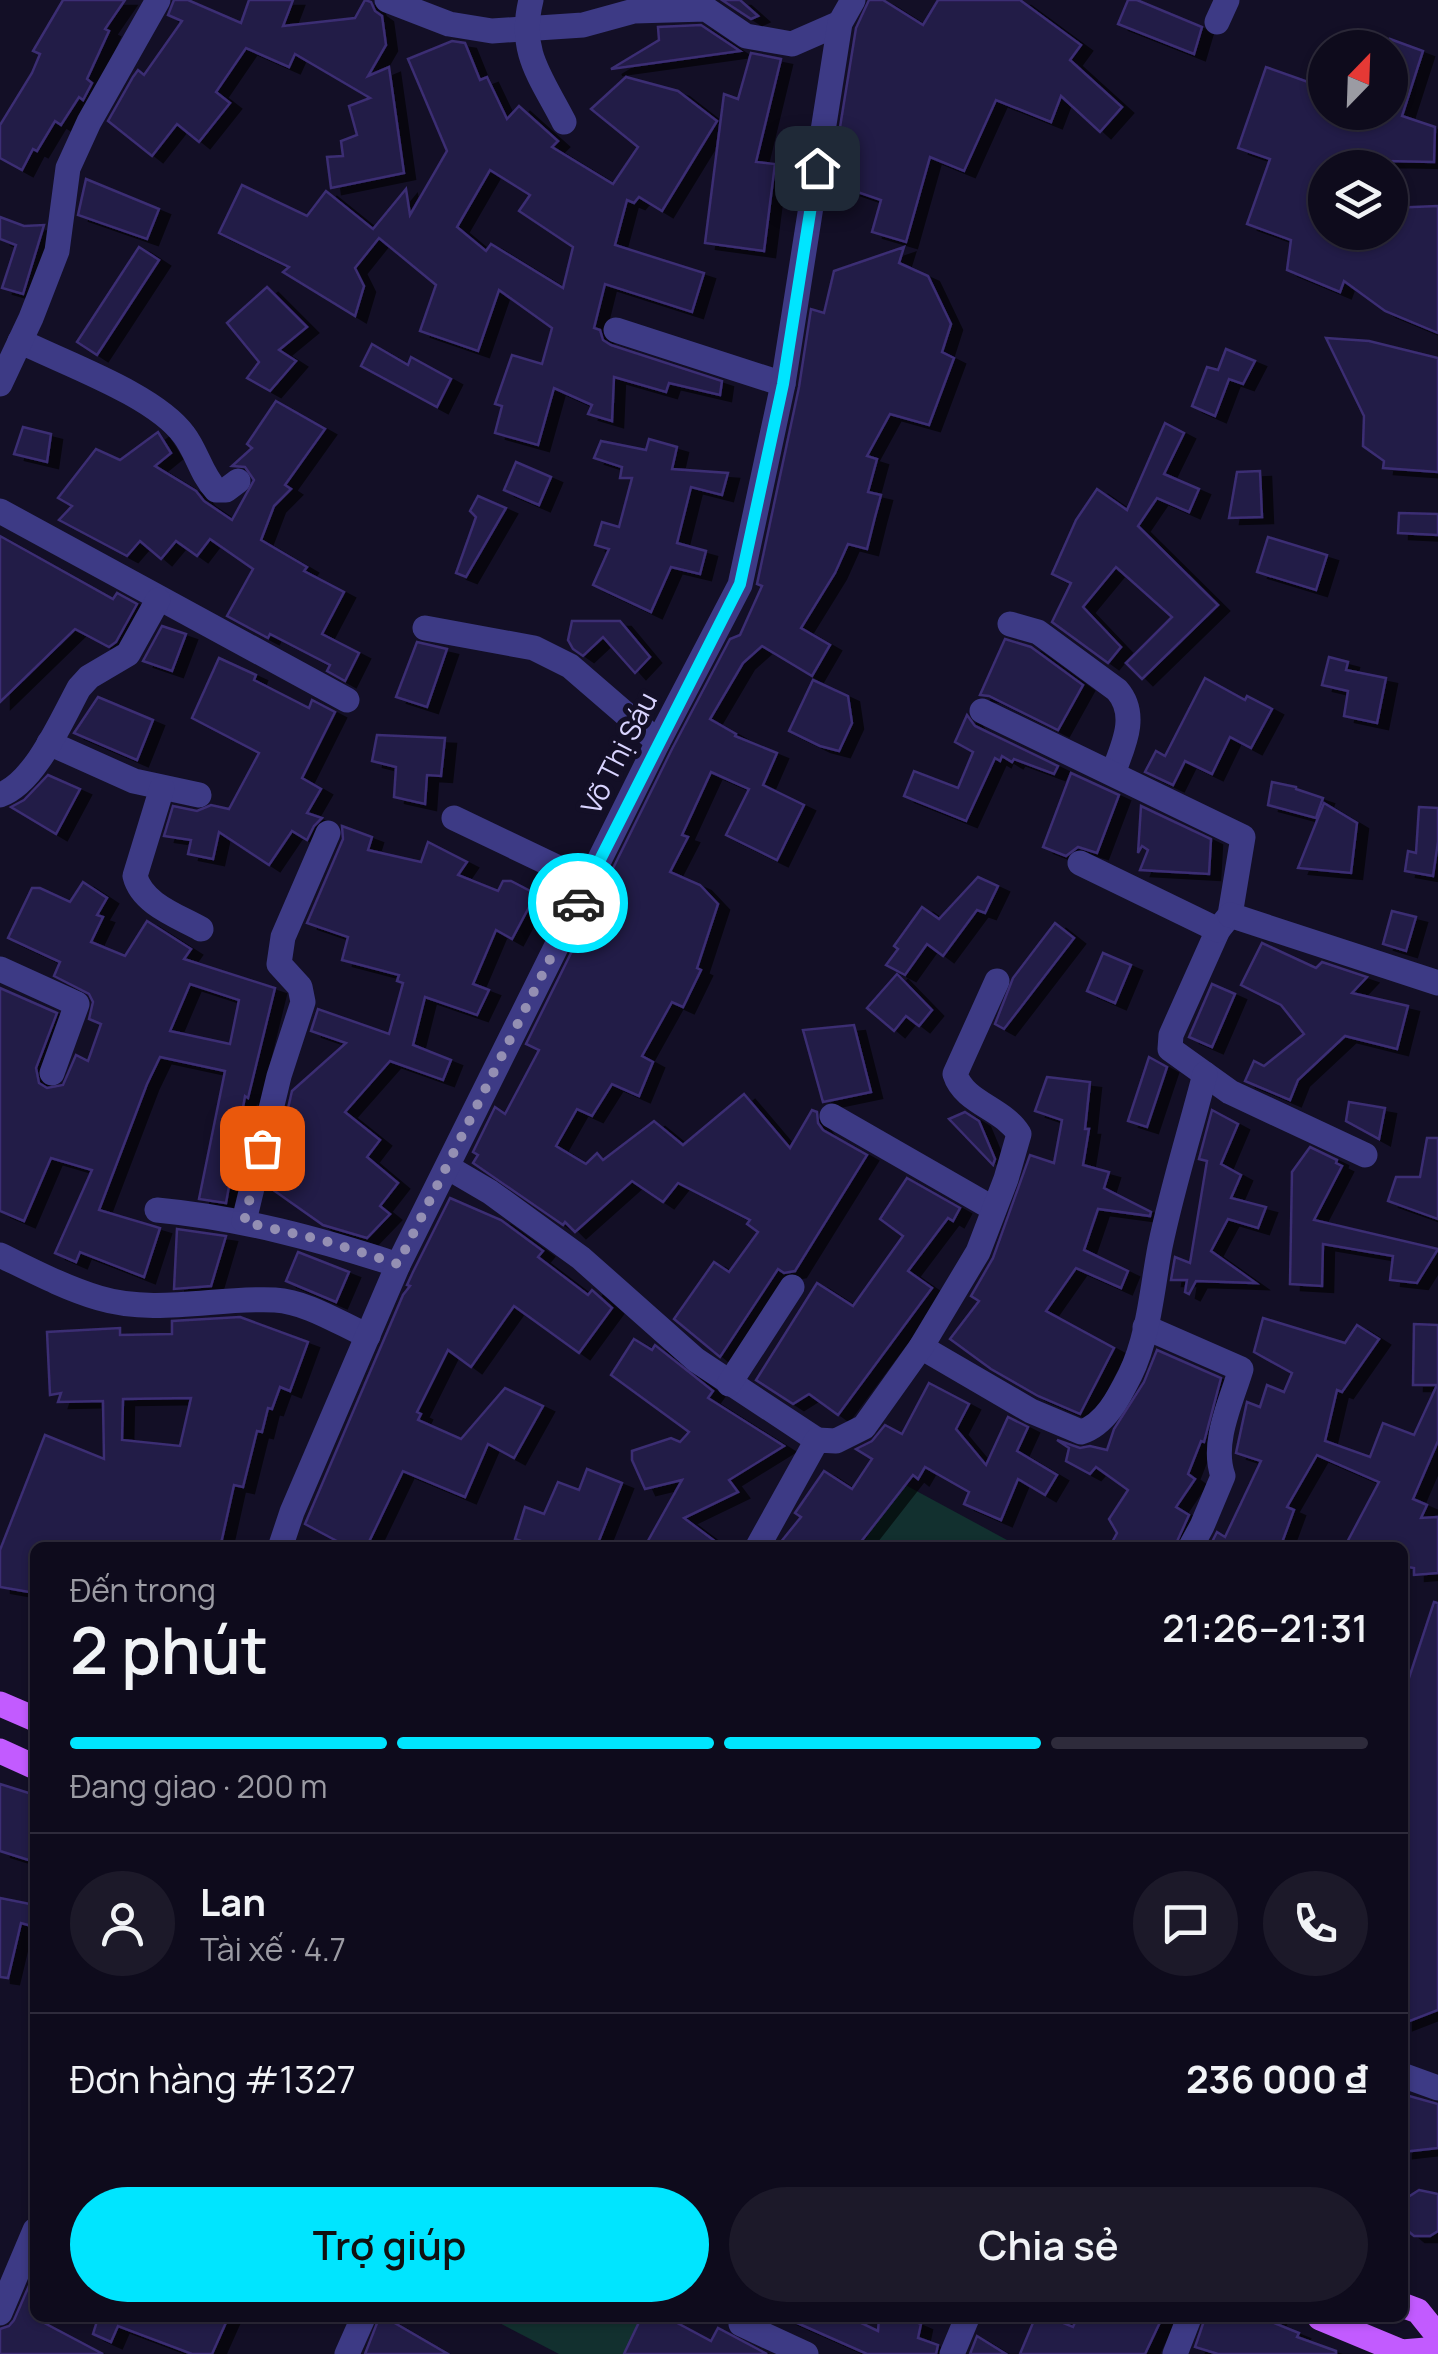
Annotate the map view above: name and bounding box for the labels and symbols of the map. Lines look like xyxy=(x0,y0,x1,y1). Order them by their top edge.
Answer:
north arrow xyxy=(1308,30,1408,130)
pin xyxy=(775,126,860,211)
street label: Võ Thị Sáu xyxy=(571,685,665,820)
courier xyxy=(528,853,628,953)
pin xyxy=(220,1106,305,1191)

